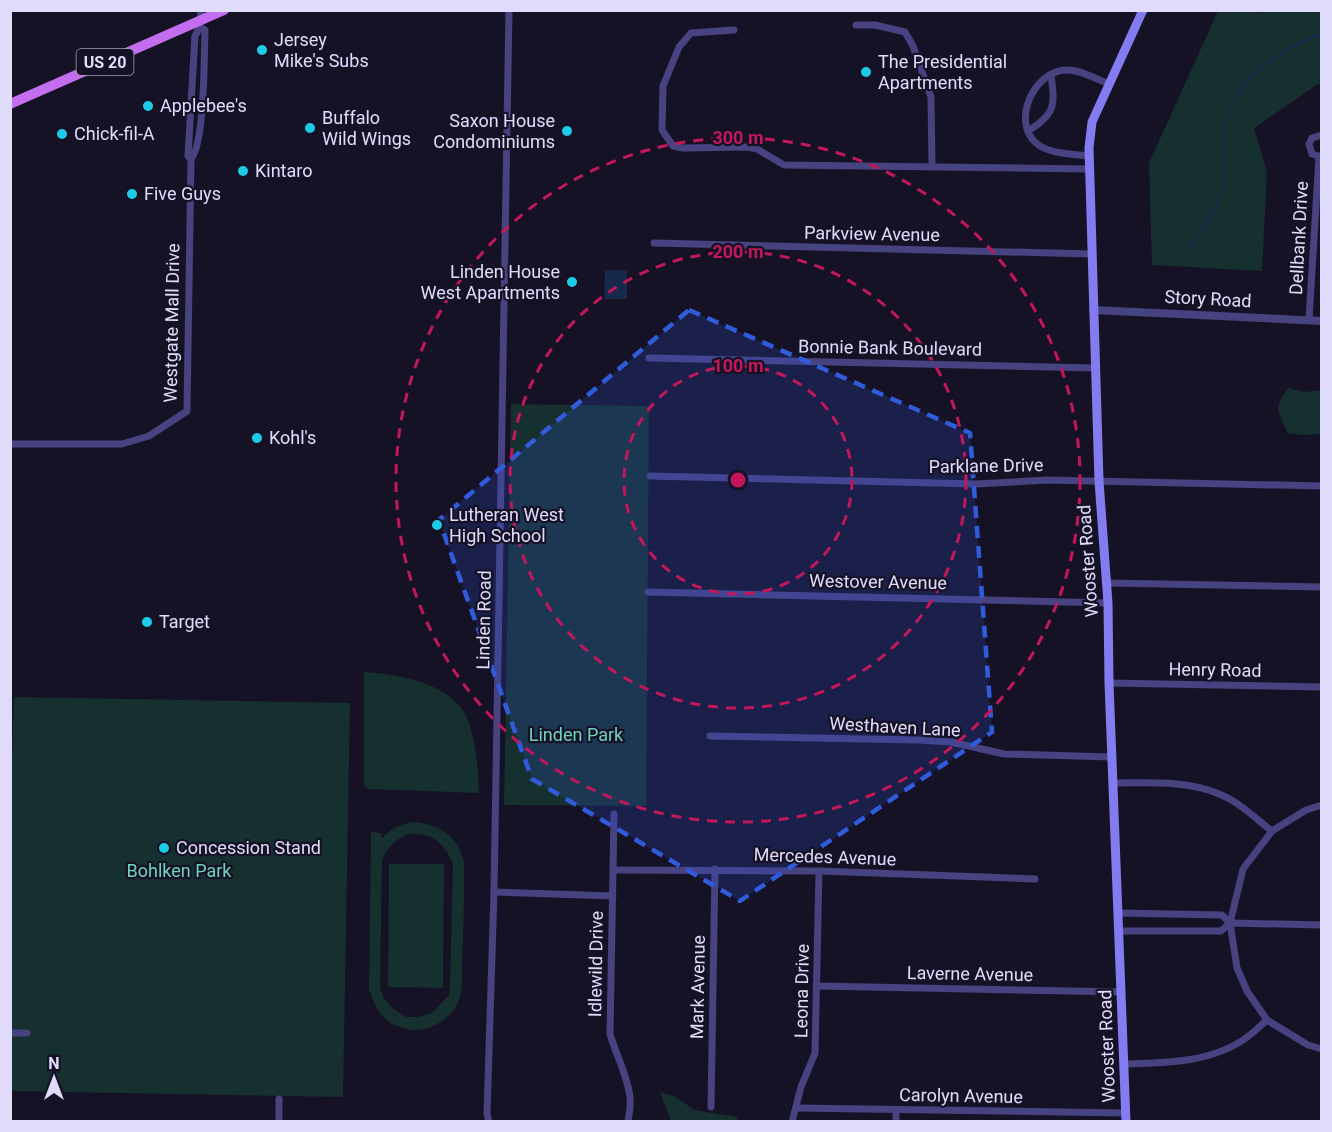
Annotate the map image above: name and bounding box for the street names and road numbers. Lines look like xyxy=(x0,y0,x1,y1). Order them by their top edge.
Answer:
road number: US 20 xyxy=(76,49,134,75)
street label: Dellbank Drive xyxy=(1285,181,1312,295)
street label: Parkview Avenue xyxy=(804,222,940,245)
street label: Westgate Mall Drive xyxy=(160,243,183,403)
street label: Story Road xyxy=(1164,286,1252,311)
street label: Bonnie Bank Boulevard xyxy=(798,335,982,360)
street label: Parklane Drive xyxy=(928,454,1044,477)
street label: Wooster Road xyxy=(1073,504,1102,618)
street label: Linden Road xyxy=(472,570,495,670)
street label: Westover Avenue xyxy=(809,570,947,593)
street label: Henry Road xyxy=(1168,658,1262,681)
street label: Westhaven Lane xyxy=(829,713,961,740)
street label: Mercedes Avenue xyxy=(753,844,897,869)
street label: Idlewild Drive xyxy=(584,911,607,1017)
street label: Mark Avenue xyxy=(686,935,709,1039)
street label: Leona Drive xyxy=(790,944,813,1038)
street label: Laverne Avenue xyxy=(907,962,1033,985)
street label: Wooster Road xyxy=(1094,989,1119,1103)
street label: Carolyn Avenue xyxy=(899,1084,1023,1107)

